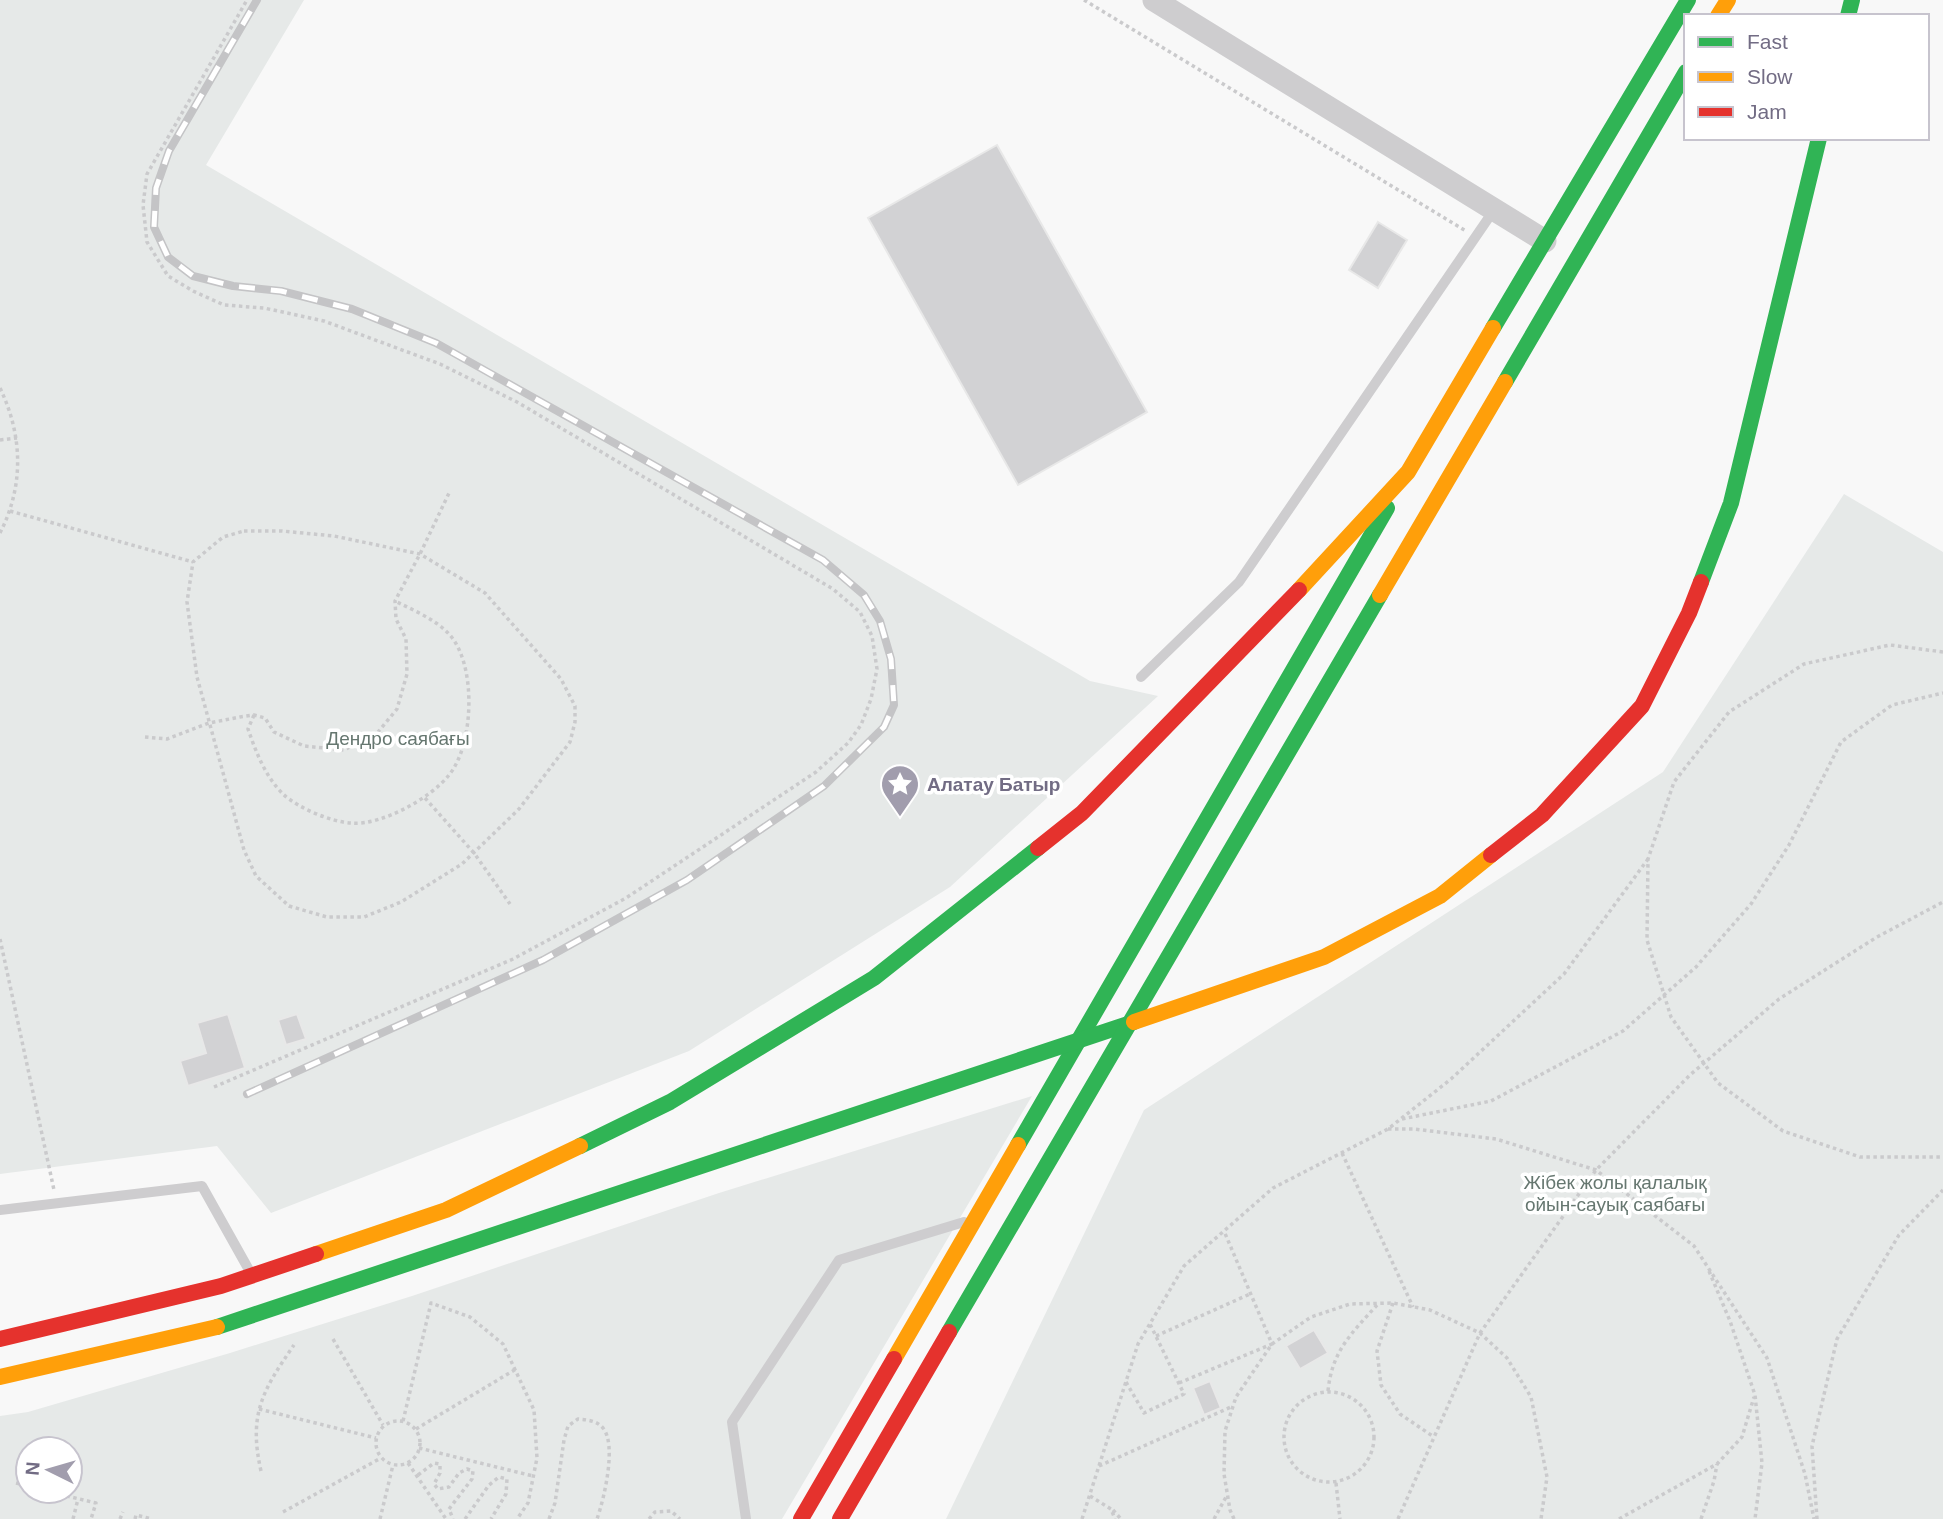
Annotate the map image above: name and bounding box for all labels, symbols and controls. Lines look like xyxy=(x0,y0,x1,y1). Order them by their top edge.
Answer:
legend xyxy=(1684,14,1929,140)
text: Fast xyxy=(1747,30,1788,53)
text: Slow xyxy=(1747,65,1793,88)
text: Jam xyxy=(1747,100,1787,123)
park label: Дендро саябағы xyxy=(326,728,470,749)
place icon: Алатау Батыр xyxy=(879,763,921,818)
place label: Алатау Батыр xyxy=(927,774,1060,795)
park label: Жібек жолы қалалық ойын-сауық саябағы xyxy=(1523,1172,1707,1215)
north arrow xyxy=(14,1435,84,1505)
text: N xyxy=(22,1461,44,1476)

